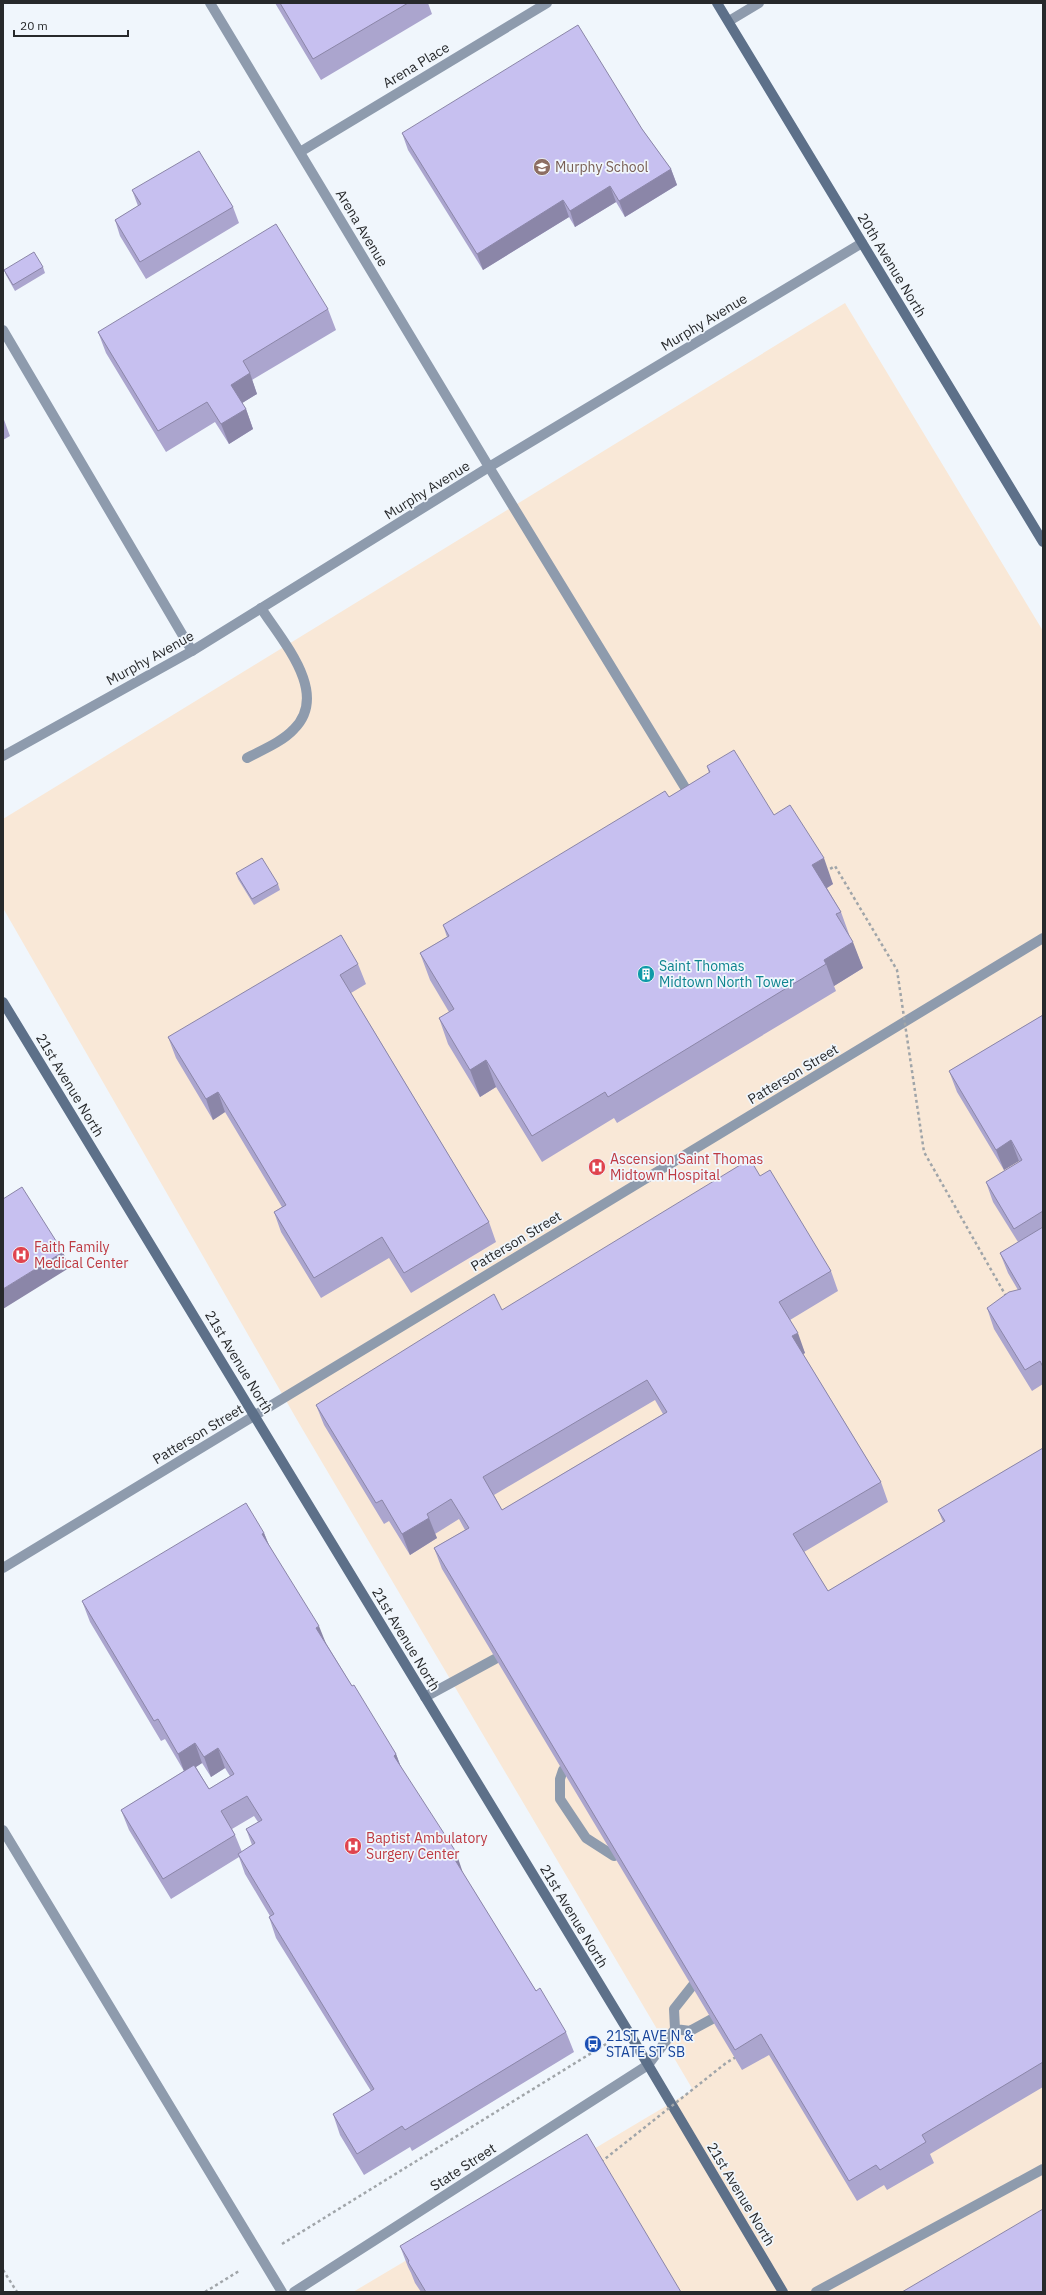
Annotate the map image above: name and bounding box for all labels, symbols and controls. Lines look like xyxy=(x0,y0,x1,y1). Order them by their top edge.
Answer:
scale bar xyxy=(14,12,128,38)
text: 20 m xyxy=(20,18,48,33)
street label: Arena Place xyxy=(379,38,453,92)
school or university icon: Murphy School xyxy=(532,157,552,177)
place label: Murphy School xyxy=(555,158,649,176)
street label: Arena Avenue xyxy=(332,186,392,270)
street label: 20th Avenue North xyxy=(854,209,930,321)
street label: Murphy Avenue xyxy=(658,289,751,355)
street label: Murphy Avenue xyxy=(381,456,473,523)
street label: Murphy Avenue xyxy=(103,626,197,689)
place label: Saint Thomas Midtown North Tower xyxy=(659,957,794,991)
building icon: Saint Thomas Midtown North Tower xyxy=(636,964,656,984)
street label: 21st Avenue North xyxy=(32,1030,108,1140)
street label: Patterson Street xyxy=(744,1040,842,1108)
place label: Ascension Saint Thomas Midtown Hospital xyxy=(610,1150,764,1184)
hospital icon: Ascension Saint Thomas Midtown Hospital xyxy=(587,1157,607,1177)
street label: Patterson Street xyxy=(467,1207,565,1275)
place label: Faith Family Medical Center xyxy=(34,1238,128,1272)
hospital icon: Faith Family Medical Center xyxy=(11,1245,31,1265)
street label: 21st Avenue North xyxy=(201,1307,277,1417)
street label: Patterson Street xyxy=(149,1400,247,1468)
street label: 21st Avenue North xyxy=(368,1584,444,1694)
place label: Baptist Ambulatory Surgery Center xyxy=(366,1829,488,1863)
hospital icon: Baptist Ambulatory Surgery Center xyxy=(343,1836,363,1856)
street label: 21st Avenue North xyxy=(536,1861,612,1971)
place label: 21ST AVE N & STATE ST SB xyxy=(606,2027,694,2061)
bus stop icon: 21ST AVE N & STATE ST SB xyxy=(583,2034,603,2054)
street label: State Street xyxy=(427,2139,499,2195)
street label: 21st Avenue North xyxy=(703,2139,779,2249)

